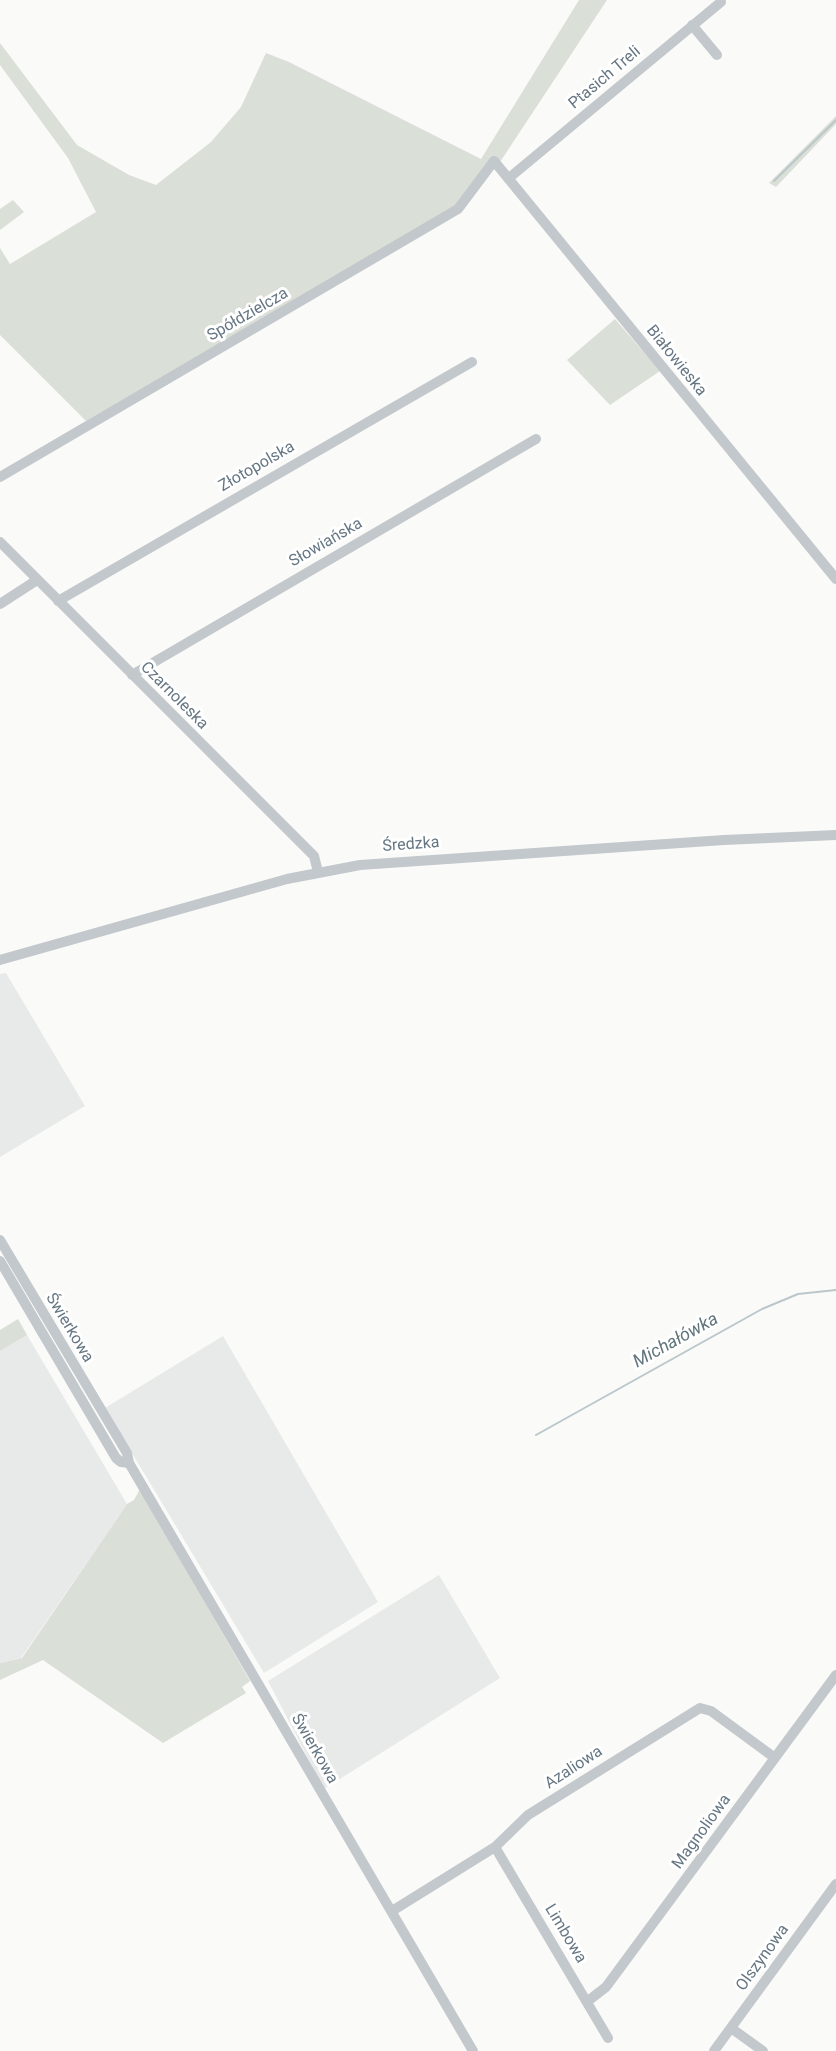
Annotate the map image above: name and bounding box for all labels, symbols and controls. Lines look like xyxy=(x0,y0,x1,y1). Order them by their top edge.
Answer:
street label: Ptasich Treli xyxy=(565,42,645,114)
street label: Spółdzielcza xyxy=(204,284,292,346)
street label: Białowieska xyxy=(642,322,710,400)
street label: Złotopolska xyxy=(216,438,298,496)
street label: Słowiańska xyxy=(286,514,366,572)
street label: Czarnoleska xyxy=(136,658,212,734)
street label: Średzka xyxy=(382,833,440,857)
street label: Świerkowa xyxy=(41,1290,97,1366)
water label: Michałówka xyxy=(630,1309,722,1373)
street label: Świerkowa xyxy=(286,1711,342,1787)
street label: Azaliowa xyxy=(542,1742,606,1794)
street label: Magnoliowa xyxy=(669,1791,735,1873)
street label: Limbowa xyxy=(540,1901,590,1967)
street label: Olszynowa xyxy=(733,1921,793,1995)

